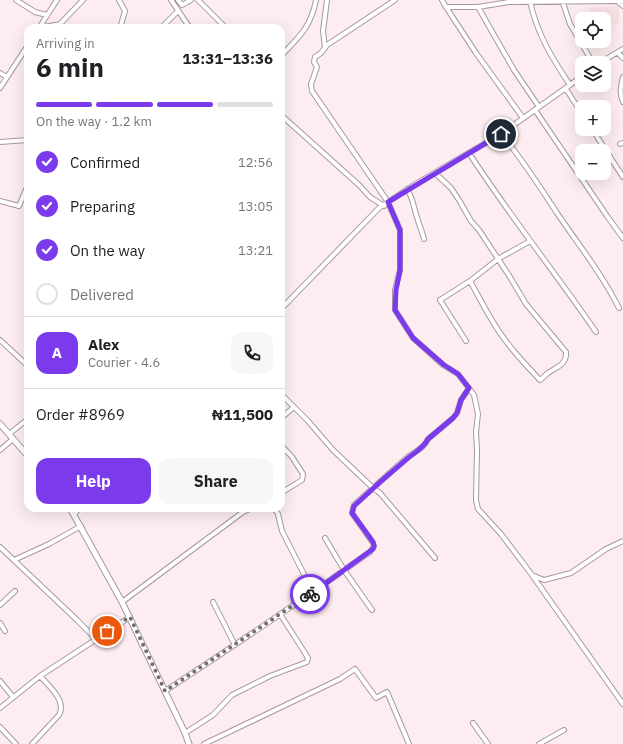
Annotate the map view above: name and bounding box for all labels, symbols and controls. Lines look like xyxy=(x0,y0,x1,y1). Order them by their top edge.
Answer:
map controls xyxy=(575,12,611,180)
button: locate xyxy=(575,12,611,48)
text: Arriving in xyxy=(36,35,95,52)
text: 13:31–13:36 xyxy=(182,49,273,68)
text: 6 min xyxy=(36,50,104,84)
button: layers xyxy=(575,56,611,92)
button: + xyxy=(575,100,611,136)
text: On the way · 1.2 km xyxy=(36,113,152,130)
pin xyxy=(484,117,518,151)
icon: home xyxy=(490,123,512,145)
button: − xyxy=(575,144,611,180)
icon: check xyxy=(36,151,58,173)
text: Confirmed xyxy=(70,153,140,172)
text: 12:56 xyxy=(238,154,273,171)
icon: check xyxy=(36,195,58,217)
text: Preparing xyxy=(70,197,135,216)
text: 13:05 xyxy=(238,198,273,215)
icon: check xyxy=(36,239,58,261)
text: On the way xyxy=(70,241,145,260)
text: 13:21 xyxy=(238,242,273,259)
text: Delivered xyxy=(70,285,134,304)
button: phone xyxy=(231,332,273,374)
text: Alex xyxy=(88,335,119,354)
text: A xyxy=(52,343,62,362)
text: Courier · 4.6 xyxy=(88,354,160,371)
text: Order #8969 xyxy=(36,405,125,424)
text: ₦11,500 xyxy=(212,405,273,424)
button: Help xyxy=(36,458,151,504)
button: Share xyxy=(159,458,273,504)
courier xyxy=(290,574,330,614)
icon: bike xyxy=(299,583,321,605)
pin xyxy=(90,614,124,648)
icon: bag xyxy=(96,620,118,642)

